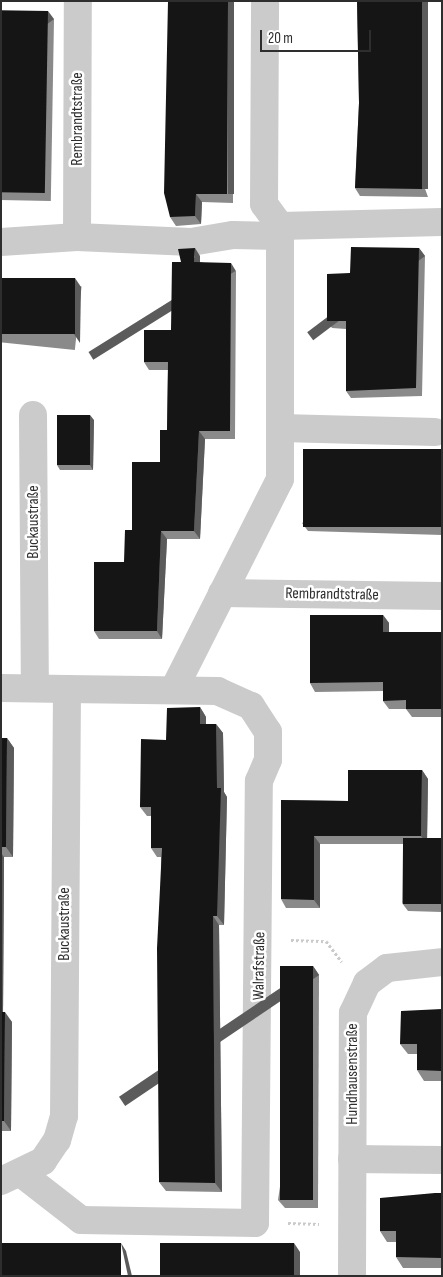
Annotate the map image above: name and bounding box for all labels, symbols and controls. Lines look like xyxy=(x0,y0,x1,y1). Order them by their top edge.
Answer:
scale bar xyxy=(263,20,374,52)
text: 20 m xyxy=(268,29,293,48)
street label: Rembrandtstraße xyxy=(68,72,88,166)
street label: Buckaustraße xyxy=(24,485,44,559)
street label: Rembrandtstraße xyxy=(285,585,379,605)
street label: Buckaustraße xyxy=(55,887,75,961)
street label: Walrafstraße xyxy=(250,932,270,1000)
street label: Hundhausenstraße xyxy=(343,1023,363,1125)

